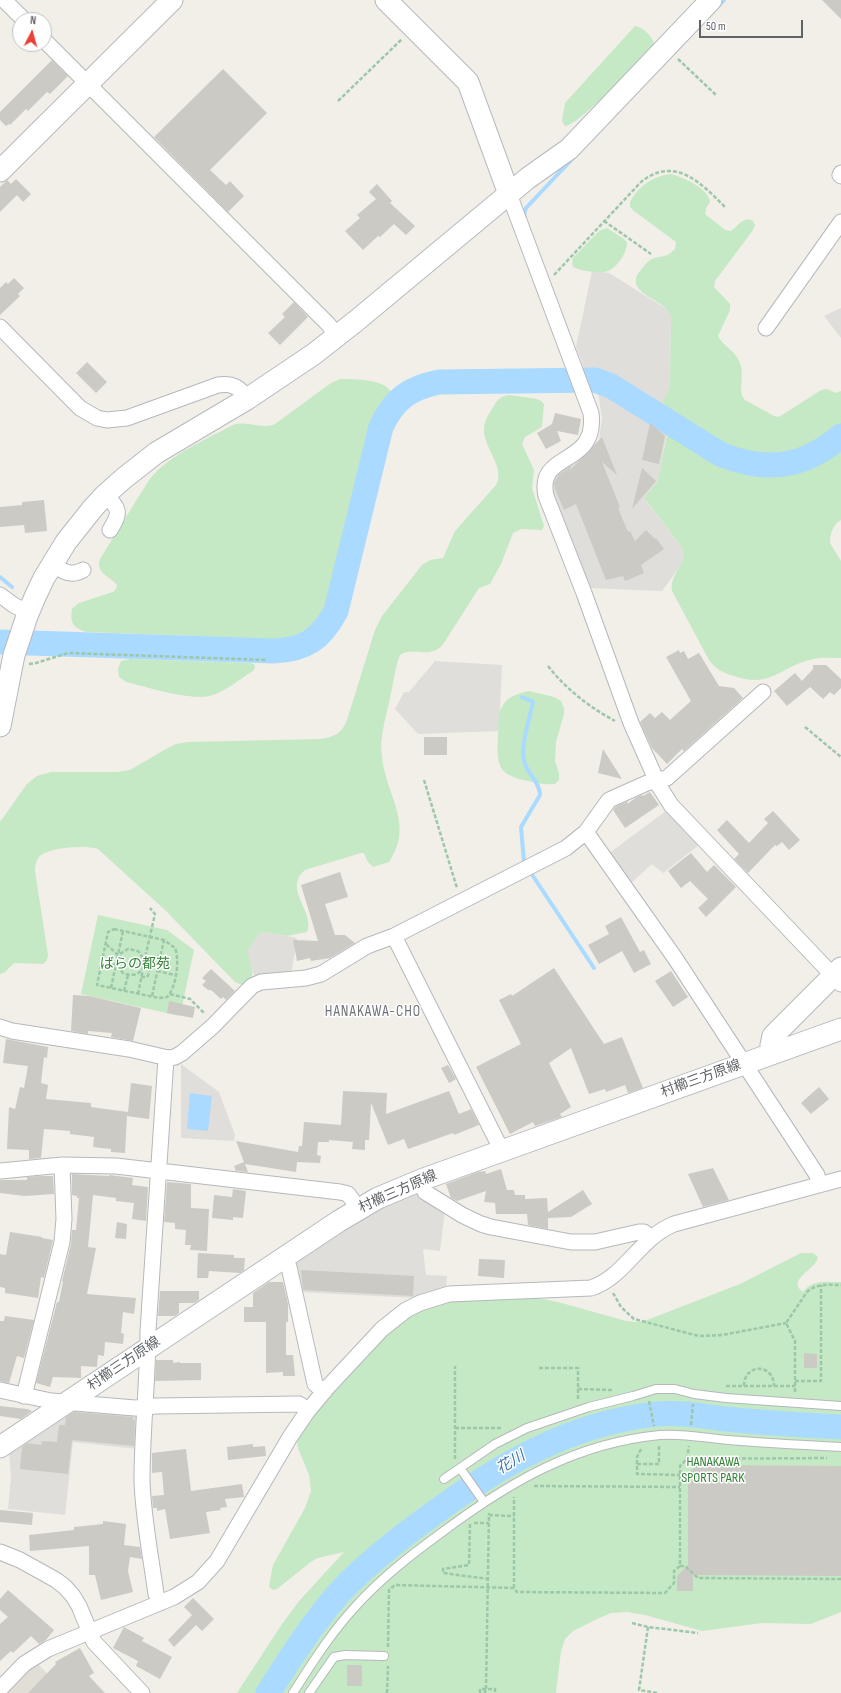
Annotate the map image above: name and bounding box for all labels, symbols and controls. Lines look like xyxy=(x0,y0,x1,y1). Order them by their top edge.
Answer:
north arrow xyxy=(12,12,52,52)
scale bar xyxy=(701,12,805,38)
text: N xyxy=(30,14,37,27)
text: 50 m xyxy=(706,19,726,34)
park label: ばらの都苑 xyxy=(100,956,170,972)
district label: HANAKAWA-CHO xyxy=(325,1003,421,1021)
street label: 村櫛三方原線 xyxy=(659,1057,743,1101)
street label: 村櫛三方原線 xyxy=(356,1167,440,1217)
street label: 村櫛三方原線 xyxy=(84,1334,164,1394)
water label: 花川 xyxy=(494,1448,528,1478)
park label: HANAKAWA SPORTS PARK xyxy=(681,1454,745,1486)

